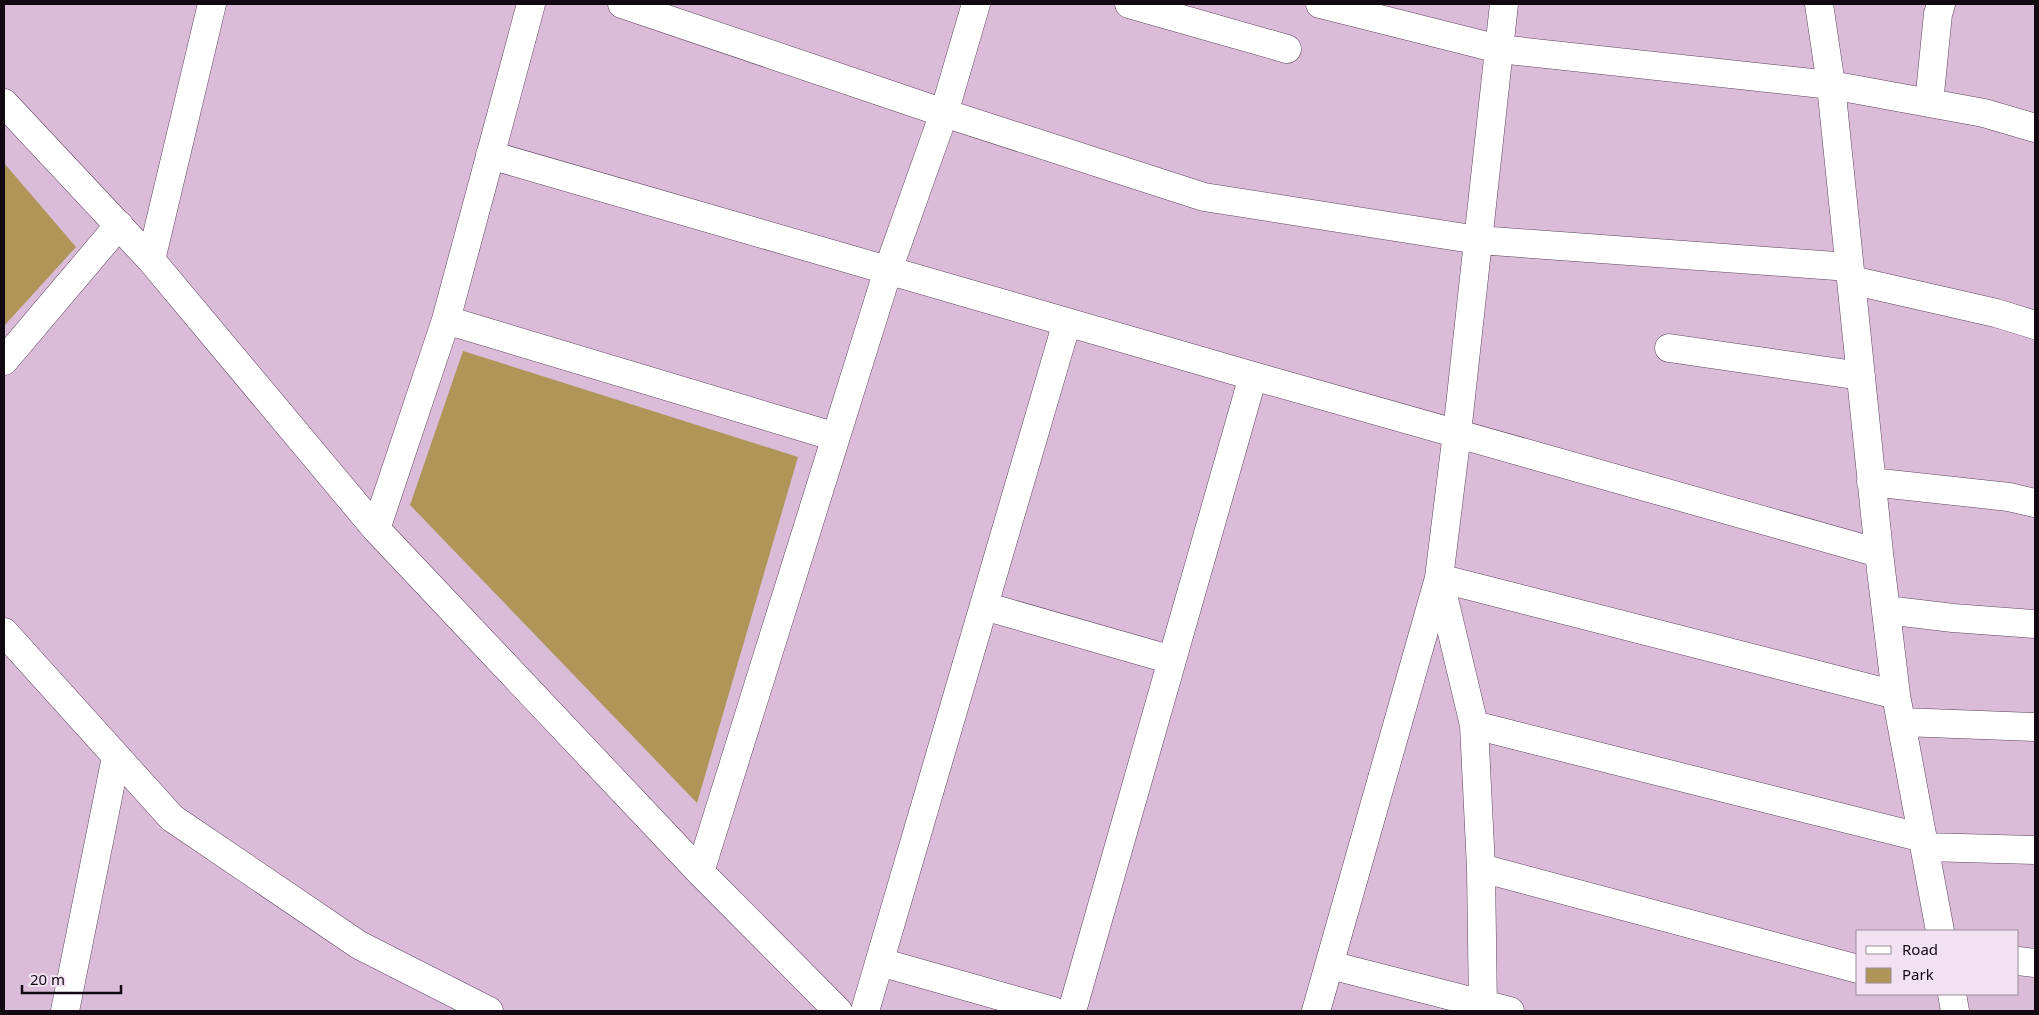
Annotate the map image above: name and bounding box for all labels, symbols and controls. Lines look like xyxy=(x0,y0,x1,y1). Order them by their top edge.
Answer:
legend xyxy=(1856,930,2019,995)
text: Road xyxy=(1902,939,1938,959)
scale bar xyxy=(22,962,121,994)
text: Park xyxy=(1902,964,1934,984)
text: 20 m xyxy=(30,969,65,989)

